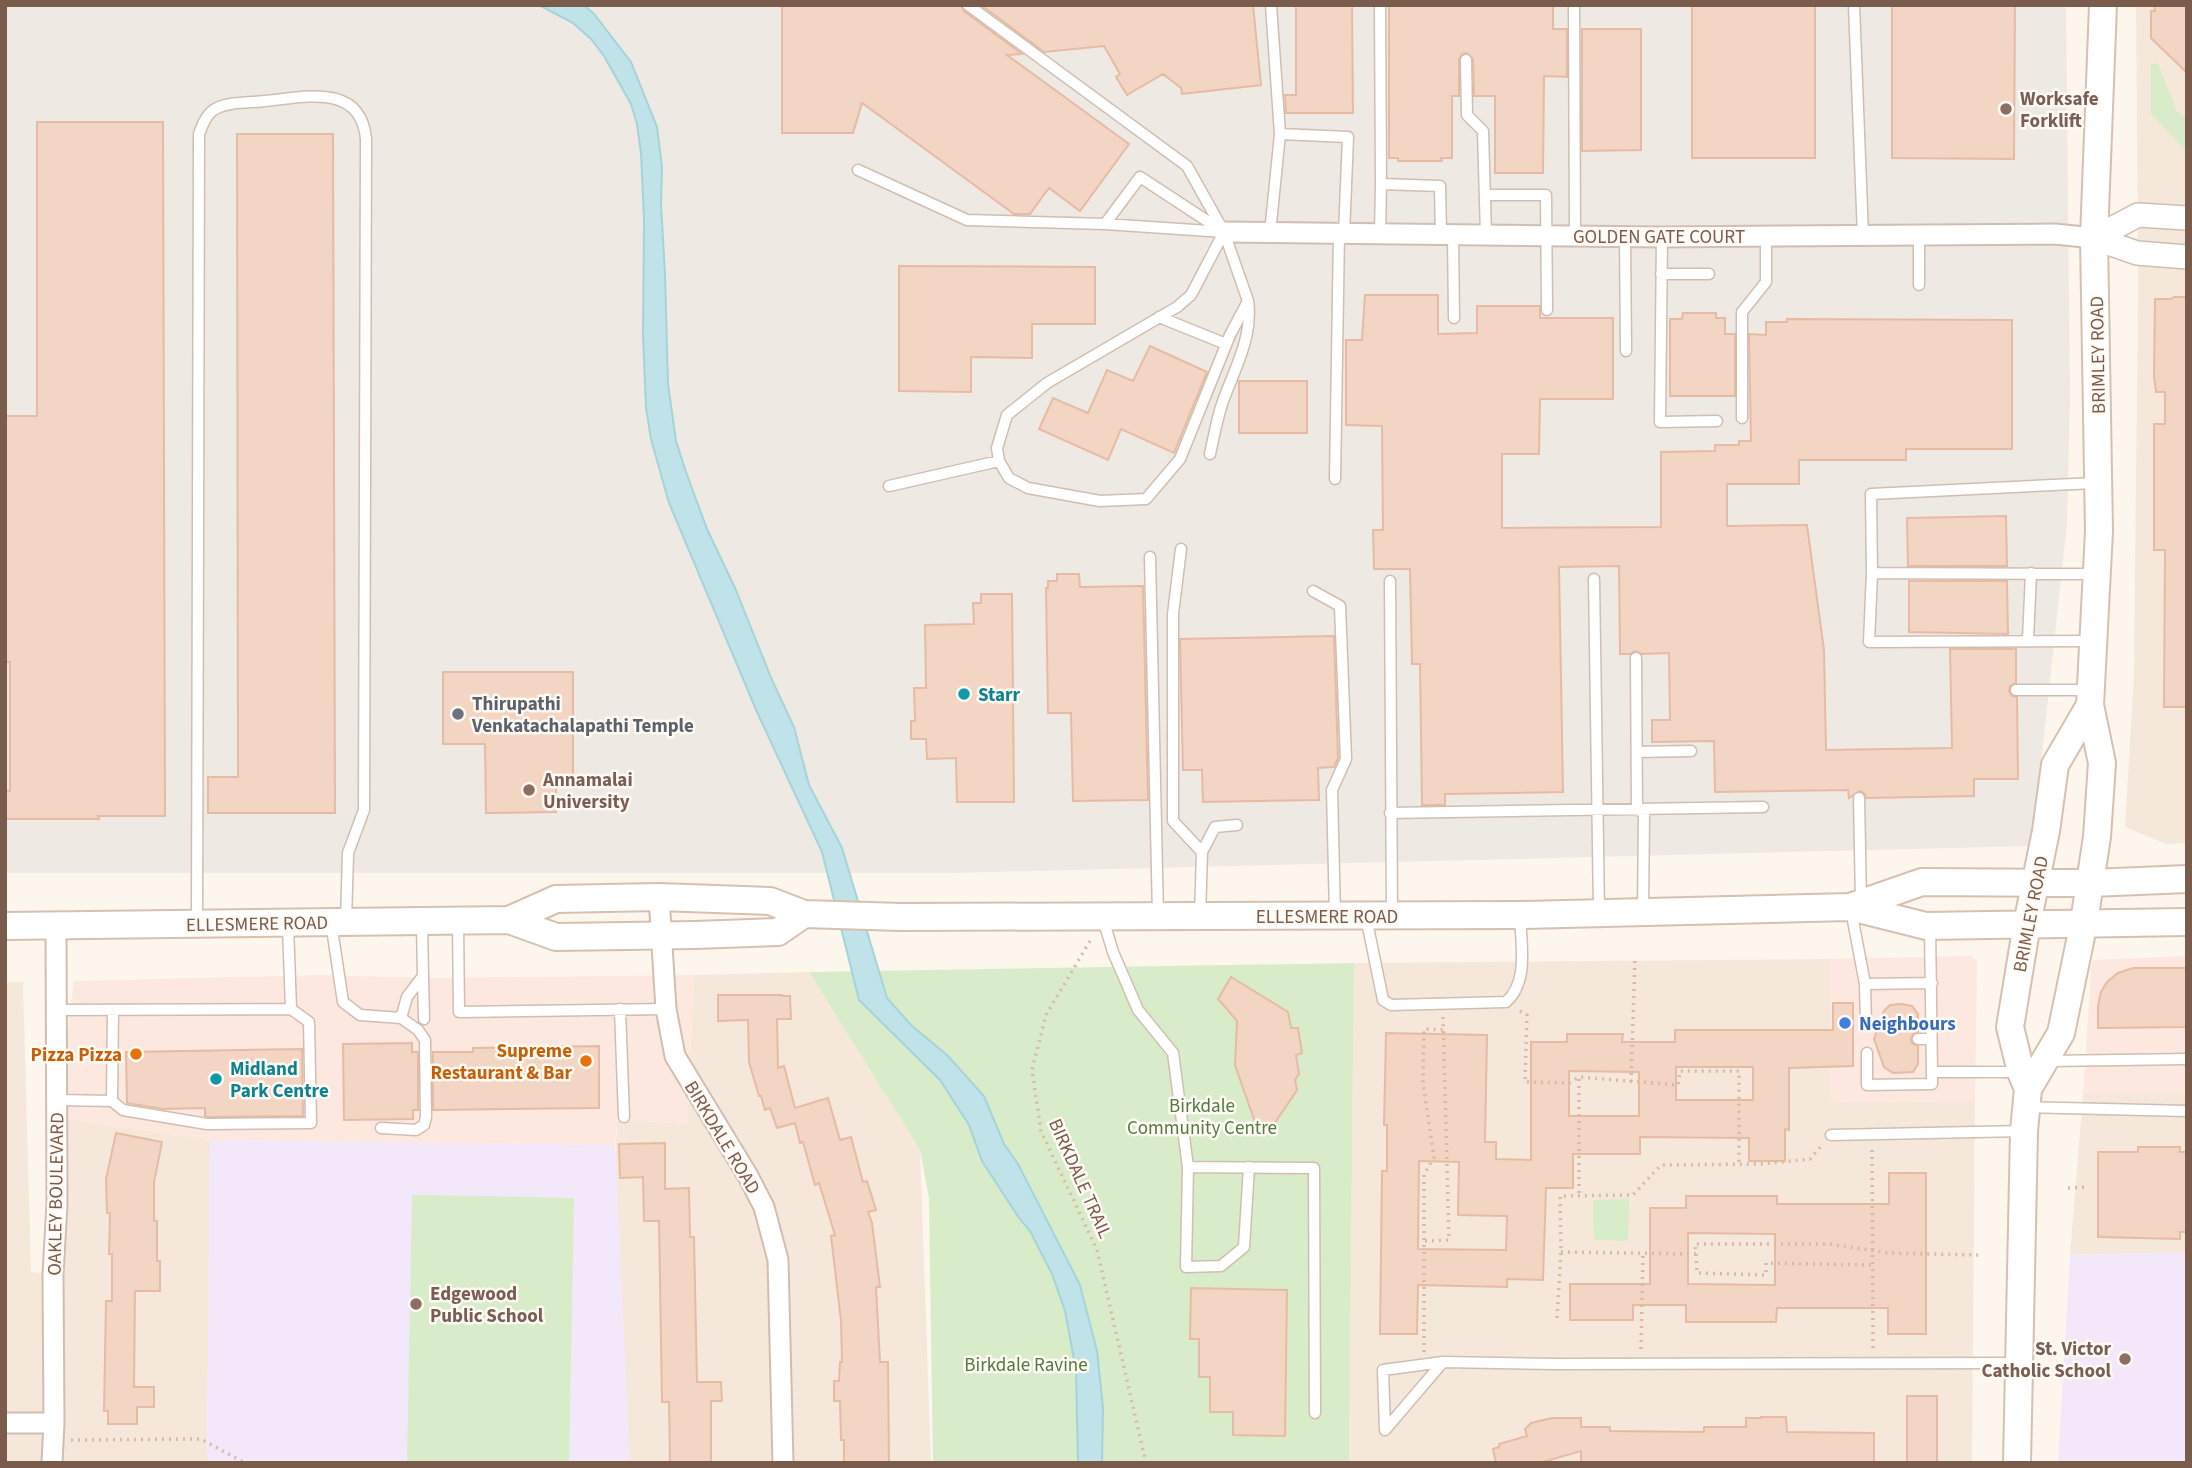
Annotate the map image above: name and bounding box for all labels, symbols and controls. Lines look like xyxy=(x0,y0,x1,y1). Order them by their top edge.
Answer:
place label: Worksafe Forklift xyxy=(2020,86,2099,135)
marker: Worksafe Forklift xyxy=(1998,101,2014,117)
street label: GOLDEN GATE COURT xyxy=(1573,224,1745,251)
street label: BRIMLEY ROAD xyxy=(2084,296,2113,414)
place label: Starr xyxy=(978,682,1020,709)
marker: Starr xyxy=(956,686,972,702)
place label: Thirupathi Venkatachalapathi Temple xyxy=(471,691,694,740)
marker: Thirupathi Venkatachalapathi Temple xyxy=(450,706,466,722)
place label: Annamalai University xyxy=(542,767,633,816)
marker: Annamalai University xyxy=(521,782,537,798)
street label: BRIMLEY ROAD xyxy=(2007,854,2056,975)
street label: ELLESMERE ROAD xyxy=(1256,904,1398,931)
street label: ELLESMERE ROAD xyxy=(186,910,328,939)
place label: Neighbours xyxy=(1859,1011,1956,1038)
marker: Neighbours xyxy=(1837,1015,1853,1031)
place label: Supreme Restaurant & Bar xyxy=(430,1038,572,1087)
place label: Pizza Pizza xyxy=(31,1042,122,1069)
marker: Pizza Pizza xyxy=(128,1046,144,1062)
marker: Supreme Restaurant & Bar xyxy=(578,1053,594,1069)
place label: Midland Park Centre xyxy=(230,1056,329,1105)
marker: Midland Park Centre xyxy=(208,1071,224,1087)
street label: BIRKDALE ROAD xyxy=(677,1076,766,1200)
park label: Birkdale Community Centre xyxy=(1127,1093,1277,1142)
street label: OAKLEY BOULEVARD xyxy=(42,1112,71,1276)
street label: BIRKDALE TRAIL xyxy=(1041,1115,1118,1243)
place label: Edgewood Public School xyxy=(430,1281,544,1330)
marker: Edgewood Public School xyxy=(408,1296,424,1312)
place label: St. Victor Catholic School xyxy=(1981,1336,2112,1385)
marker: St. Victor Catholic School xyxy=(2117,1351,2133,1367)
park label: Birkdale Ravine xyxy=(964,1352,1088,1379)

